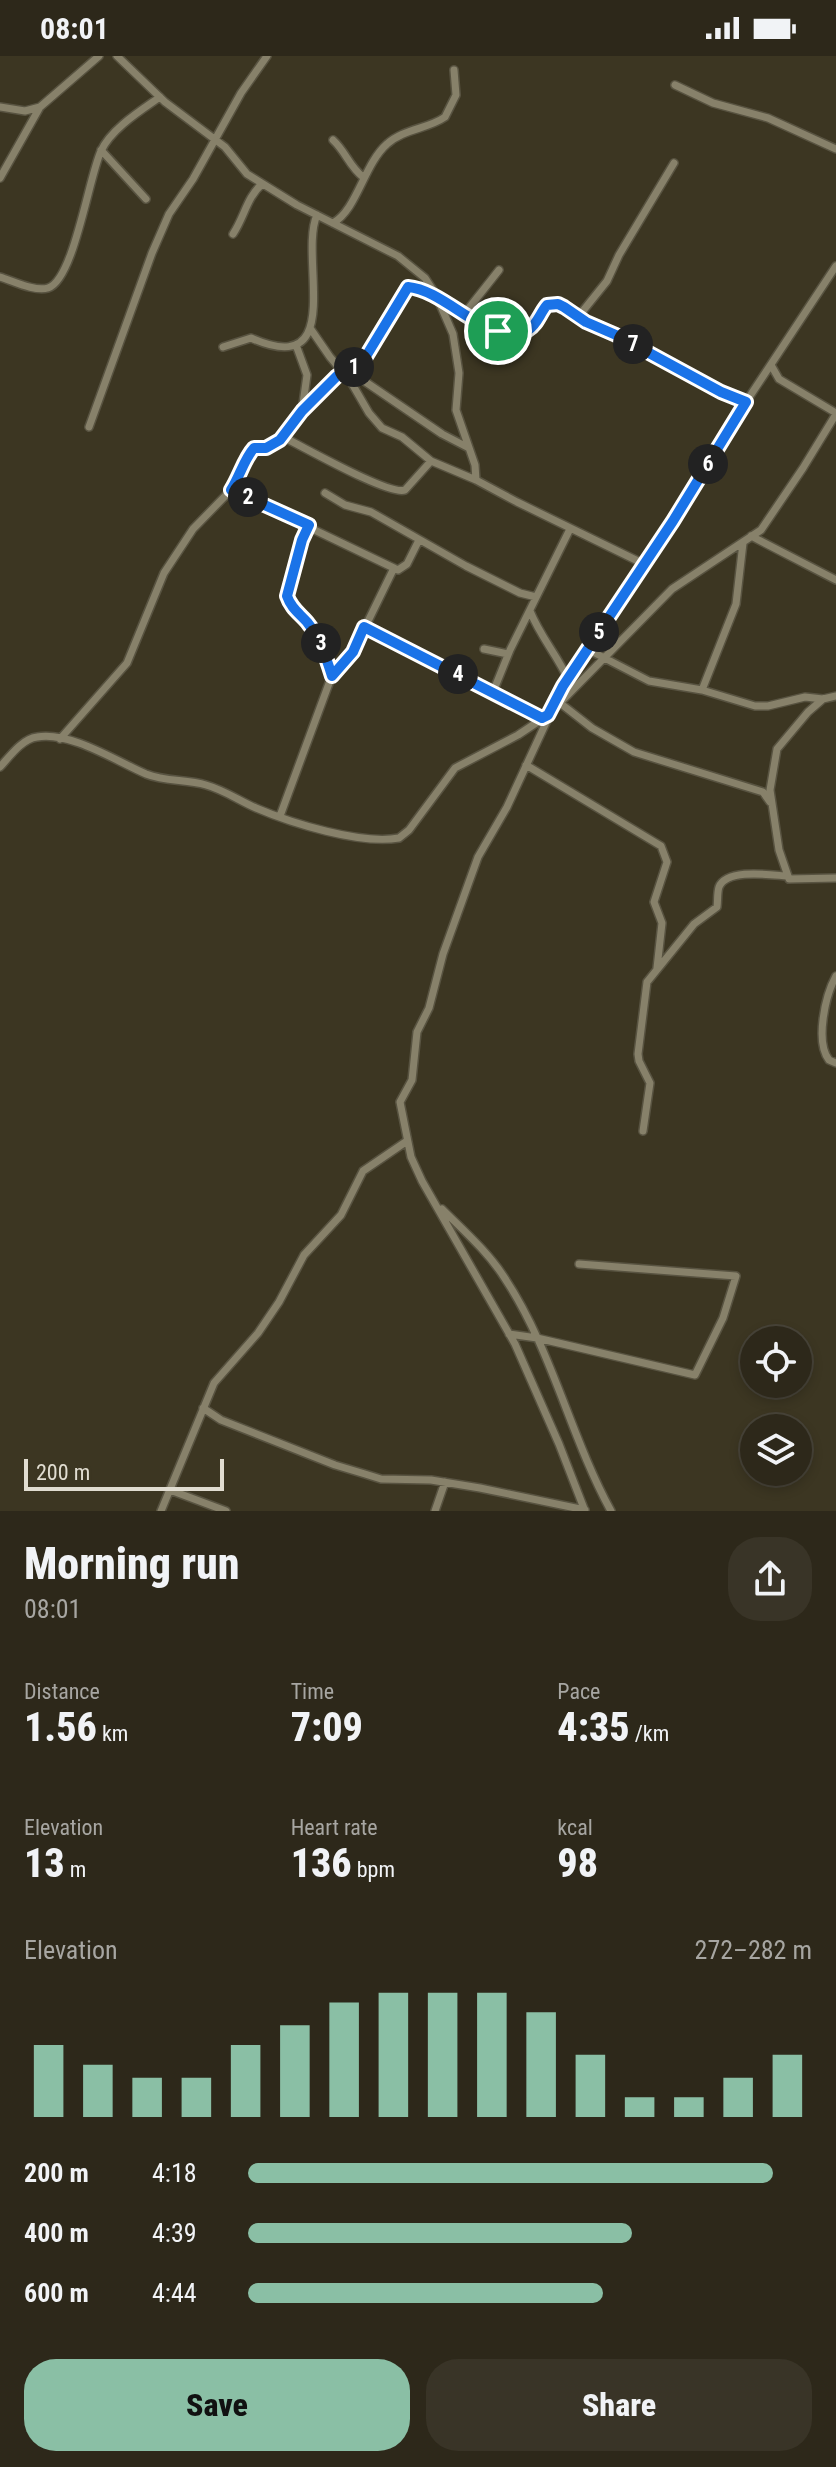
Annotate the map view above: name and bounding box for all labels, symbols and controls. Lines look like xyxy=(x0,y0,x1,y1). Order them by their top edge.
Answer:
text: 08:01 xyxy=(40,11,109,46)
pin xyxy=(464,297,532,365)
icon: arrive xyxy=(476,309,520,353)
pin: 7 xyxy=(613,324,653,364)
text: 7 xyxy=(627,331,639,356)
pin: 1 xyxy=(334,347,374,387)
text: 1 xyxy=(348,354,360,379)
pin: 6 xyxy=(688,444,728,484)
text: 6 xyxy=(702,451,714,476)
pin: 2 xyxy=(228,477,268,517)
text: 2 xyxy=(242,484,254,509)
pin: 5 xyxy=(579,612,619,652)
text: 5 xyxy=(593,619,605,644)
pin: 3 xyxy=(301,623,341,663)
text: 3 xyxy=(315,630,327,655)
pin: 4 xyxy=(438,654,478,694)
text: 4 xyxy=(452,661,464,686)
map controls xyxy=(740,1326,812,1486)
button: locate xyxy=(740,1326,812,1398)
button: layers xyxy=(740,1414,812,1486)
scale bar xyxy=(24,1455,224,1491)
text: 200 m xyxy=(36,1460,90,1485)
button: share xyxy=(728,1537,812,1621)
text: Morning run xyxy=(24,1538,240,1590)
text: 08:01 xyxy=(24,1594,81,1624)
text: Distance xyxy=(24,1679,100,1704)
text: Time xyxy=(291,1679,334,1704)
text: Pace xyxy=(557,1679,600,1704)
text: 1.56 xyxy=(24,1704,97,1751)
text: 7:09 xyxy=(291,1704,363,1751)
text: 4:35 xyxy=(557,1704,630,1751)
text: km xyxy=(97,1721,128,1746)
text: /km xyxy=(630,1721,669,1746)
text: Elevation xyxy=(24,1815,103,1840)
text: Heart rate xyxy=(291,1815,378,1840)
text: kcal xyxy=(557,1815,593,1840)
text: 13 xyxy=(24,1840,65,1887)
text: 136 xyxy=(291,1840,352,1887)
text: 98 xyxy=(557,1840,598,1887)
text: m xyxy=(65,1857,86,1882)
text: bpm xyxy=(352,1857,395,1882)
text: Elevation xyxy=(24,1935,118,1965)
text: 272–282 m xyxy=(695,1935,812,1965)
text: 200 m xyxy=(24,2158,89,2188)
text: 4:18 xyxy=(152,2158,197,2188)
text: 400 m xyxy=(24,2218,89,2248)
text: 4:39 xyxy=(152,2218,197,2248)
text: 600 m xyxy=(24,2278,89,2308)
text: 4:44 xyxy=(152,2278,197,2308)
button: Save xyxy=(24,2359,410,2451)
button: Share xyxy=(426,2359,812,2451)

